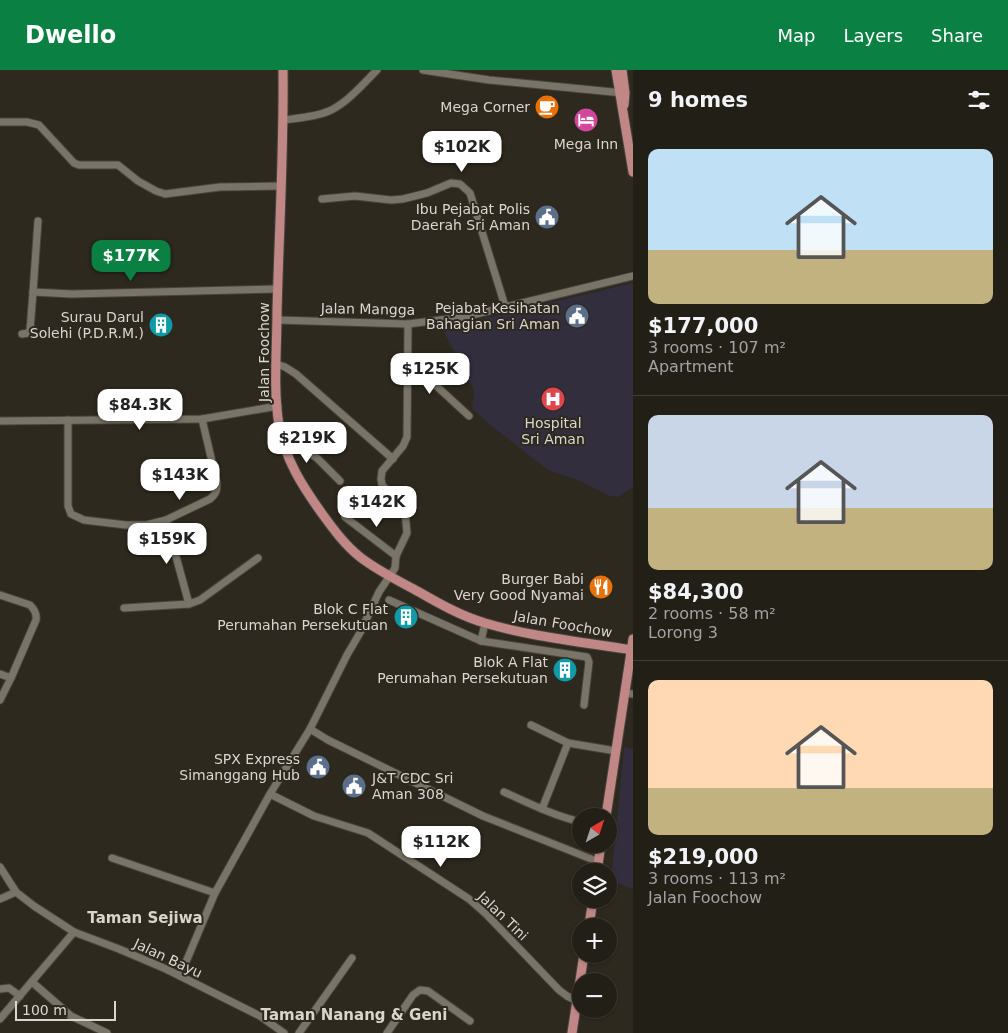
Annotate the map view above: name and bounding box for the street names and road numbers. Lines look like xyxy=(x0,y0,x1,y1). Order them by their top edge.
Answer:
street label: Jalan Mangga xyxy=(320,300,415,318)
street label: Jalan Foochow xyxy=(256,302,272,403)
street label: Jalan Foochow xyxy=(511,607,614,641)
street label: Jalan Tini xyxy=(474,888,531,944)
street label: Jalan Bayu xyxy=(130,935,205,981)

